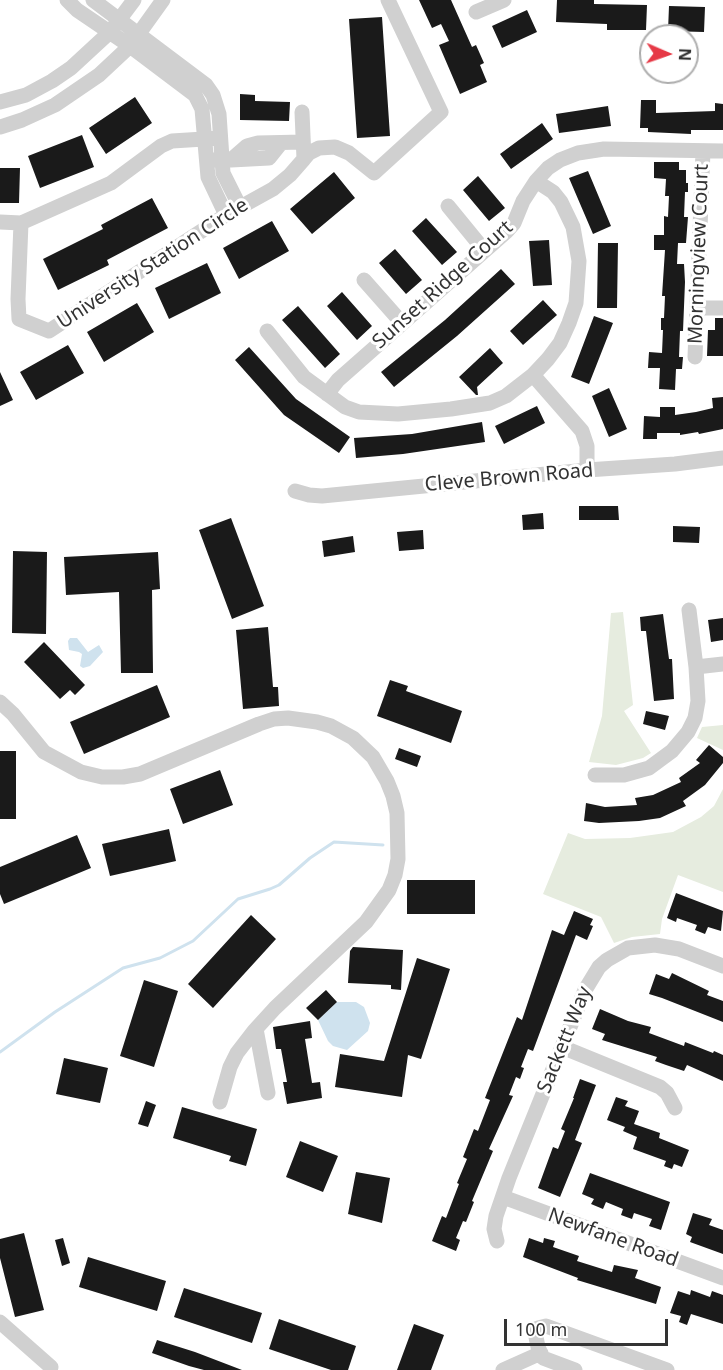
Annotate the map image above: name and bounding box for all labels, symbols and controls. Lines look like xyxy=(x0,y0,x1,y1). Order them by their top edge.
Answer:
north arrow xyxy=(639,24,699,84)
text: N xyxy=(674,48,696,61)
street label: Morningview Court xyxy=(684,163,714,345)
street label: University Station Circle xyxy=(53,193,253,335)
street label: Sunset Ridge Court xyxy=(368,216,518,354)
street label: Cleve Brown Road xyxy=(424,459,594,497)
street label: Sackett Way xyxy=(533,983,597,1097)
street label: Newfane Road xyxy=(545,1203,681,1273)
scale bar xyxy=(507,1307,670,1345)
text: 100 m xyxy=(515,1317,567,1341)

